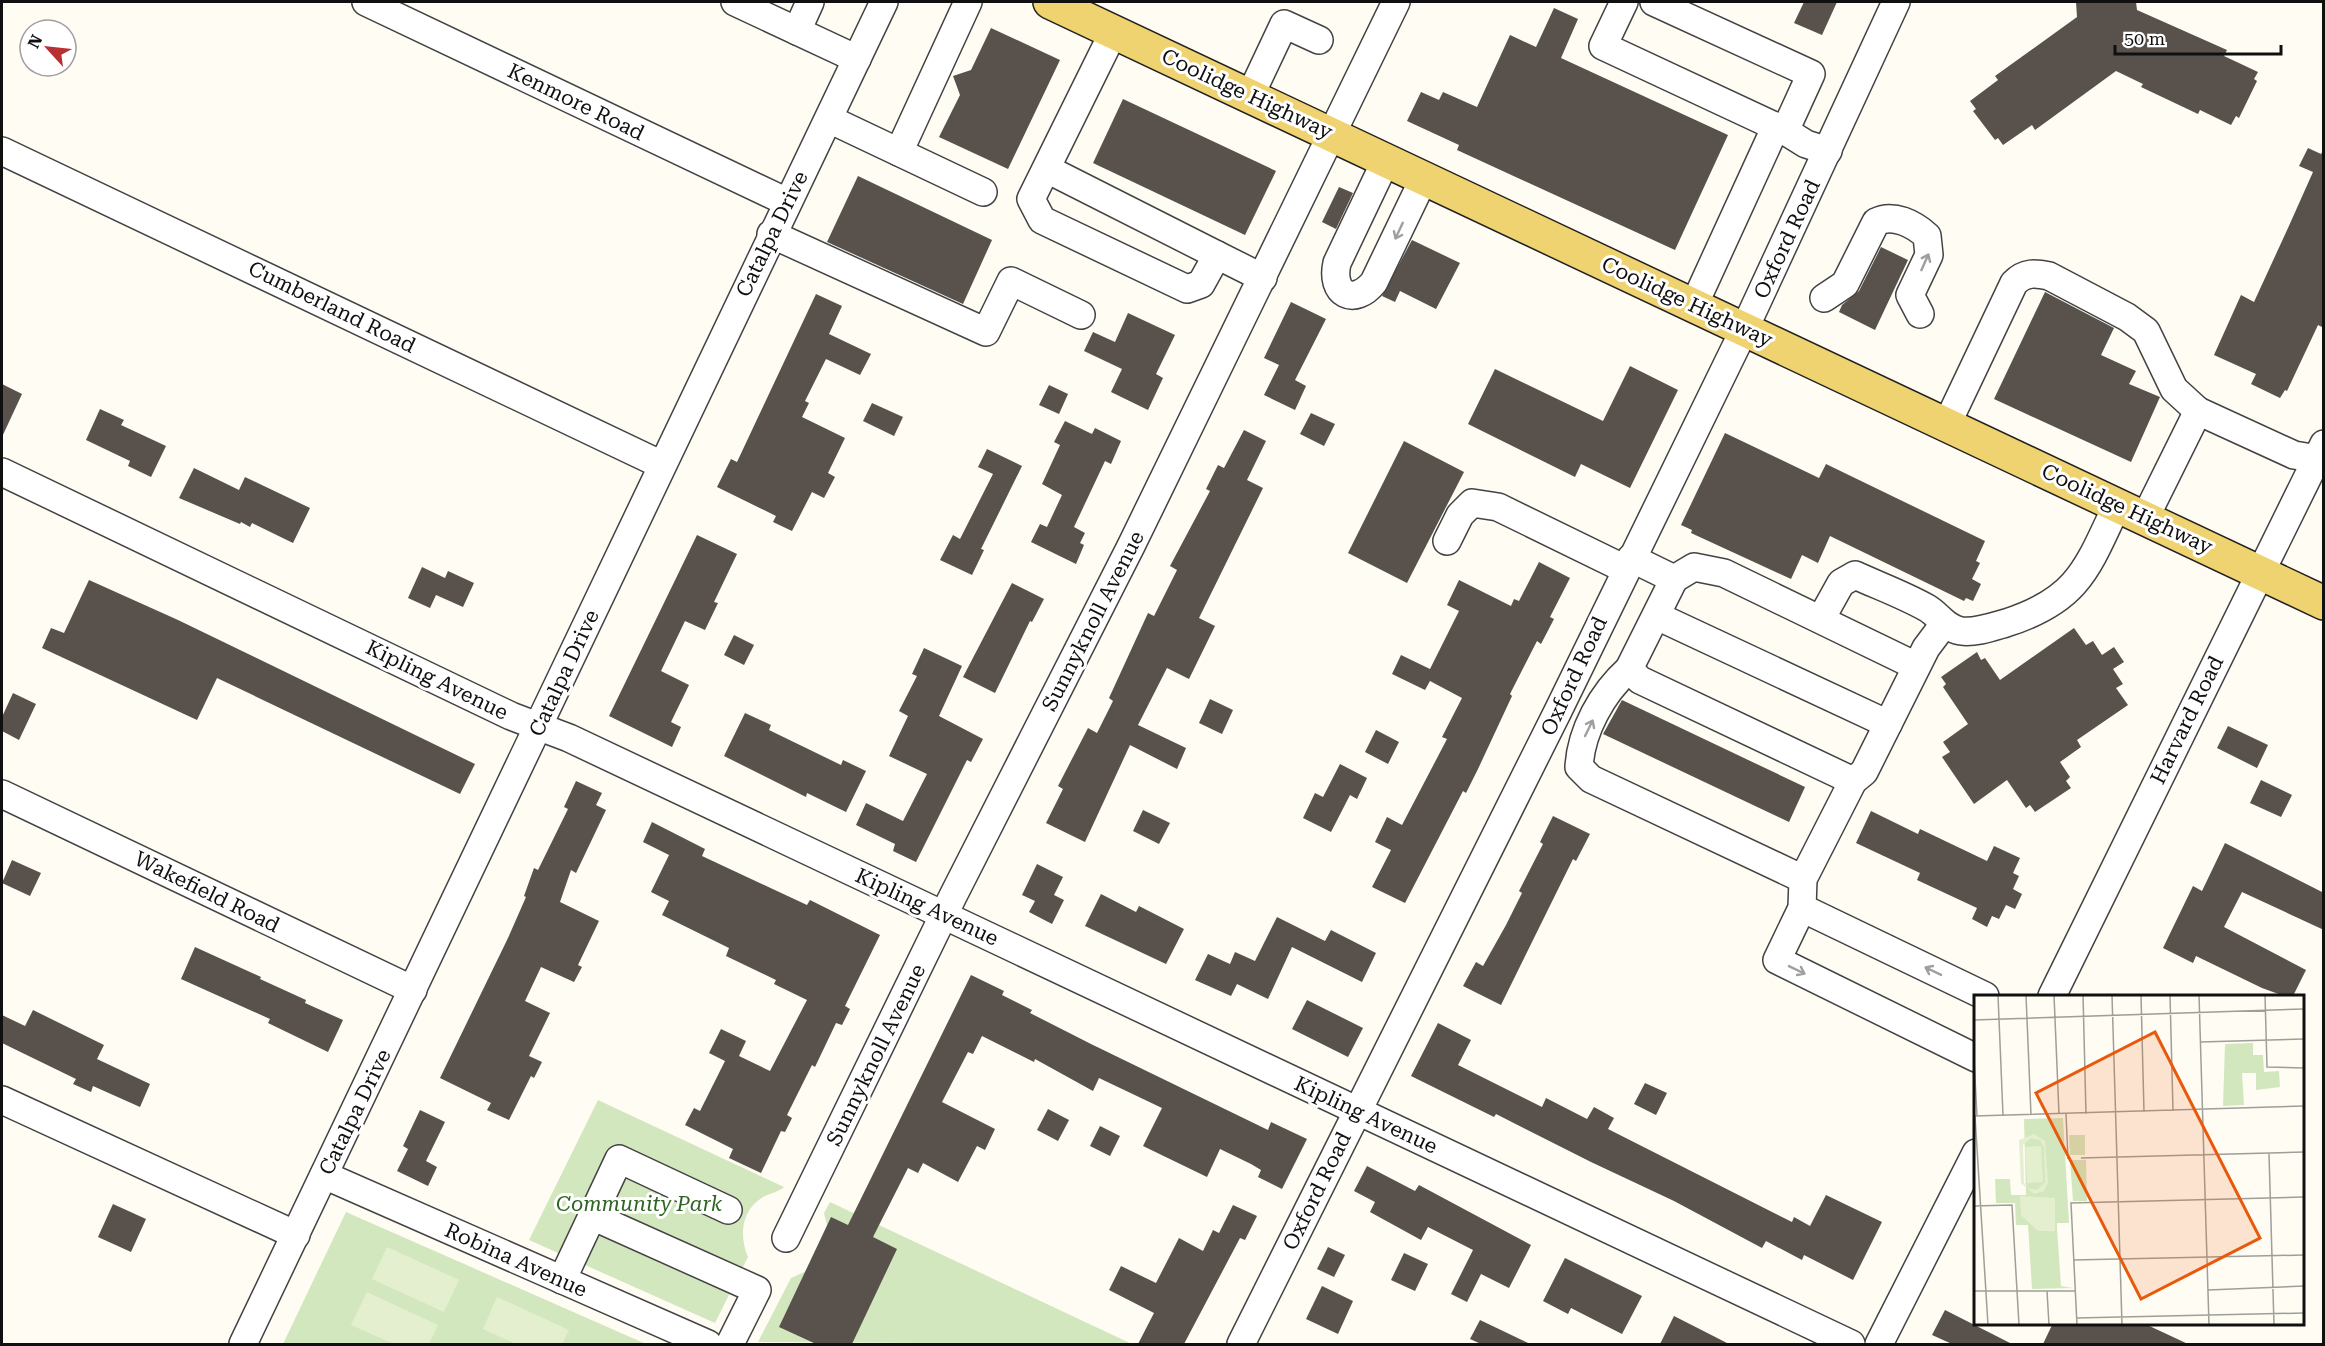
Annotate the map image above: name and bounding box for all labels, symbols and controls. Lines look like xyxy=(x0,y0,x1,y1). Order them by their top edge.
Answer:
north arrow xyxy=(18,18,78,78)
scale bar xyxy=(2115,18,2282,56)
text: 50 m xyxy=(2124,28,2165,49)
text: N xyxy=(24,32,46,51)
street label: Coolidge Highway xyxy=(1158,44,1337,144)
street label: Kenmore Road xyxy=(504,59,649,146)
street label: Catalpa Drive xyxy=(731,167,813,301)
street label: Oxford Road xyxy=(1749,175,1825,302)
one-way arrow xyxy=(1392,221,1404,239)
street label: Coolidge Highway xyxy=(1598,252,1777,352)
one-way arrow xyxy=(1920,254,1931,272)
street label: Cumberland Road xyxy=(245,256,420,358)
street label: Coolidge Highway xyxy=(2038,459,2217,559)
street label: Sunnyknoll Avenue xyxy=(1037,527,1149,715)
street label: Catalpa Drive xyxy=(524,606,604,740)
street label: Oxford Road xyxy=(1536,612,1612,739)
street label: Kipling Avenue xyxy=(362,635,512,725)
street label: Harvard Road xyxy=(2146,652,2229,788)
one-way arrow xyxy=(1584,719,1596,737)
street label: Wakefield Road xyxy=(131,847,284,938)
street label: Kipling Avenue xyxy=(852,863,1002,951)
street label: Sunnyknoll Avenue xyxy=(822,960,930,1150)
one-way arrow xyxy=(1787,964,1805,976)
one-way arrow xyxy=(1924,965,1942,977)
inset map xyxy=(1974,995,2304,1325)
street label: Catalpa Drive xyxy=(314,1045,396,1179)
street label: Kipling Avenue xyxy=(1291,1071,1441,1159)
street label: Oxford Road xyxy=(1278,1127,1356,1254)
park label: Community Park xyxy=(556,1192,723,1216)
street label: Robina Avenue xyxy=(441,1218,591,1302)

